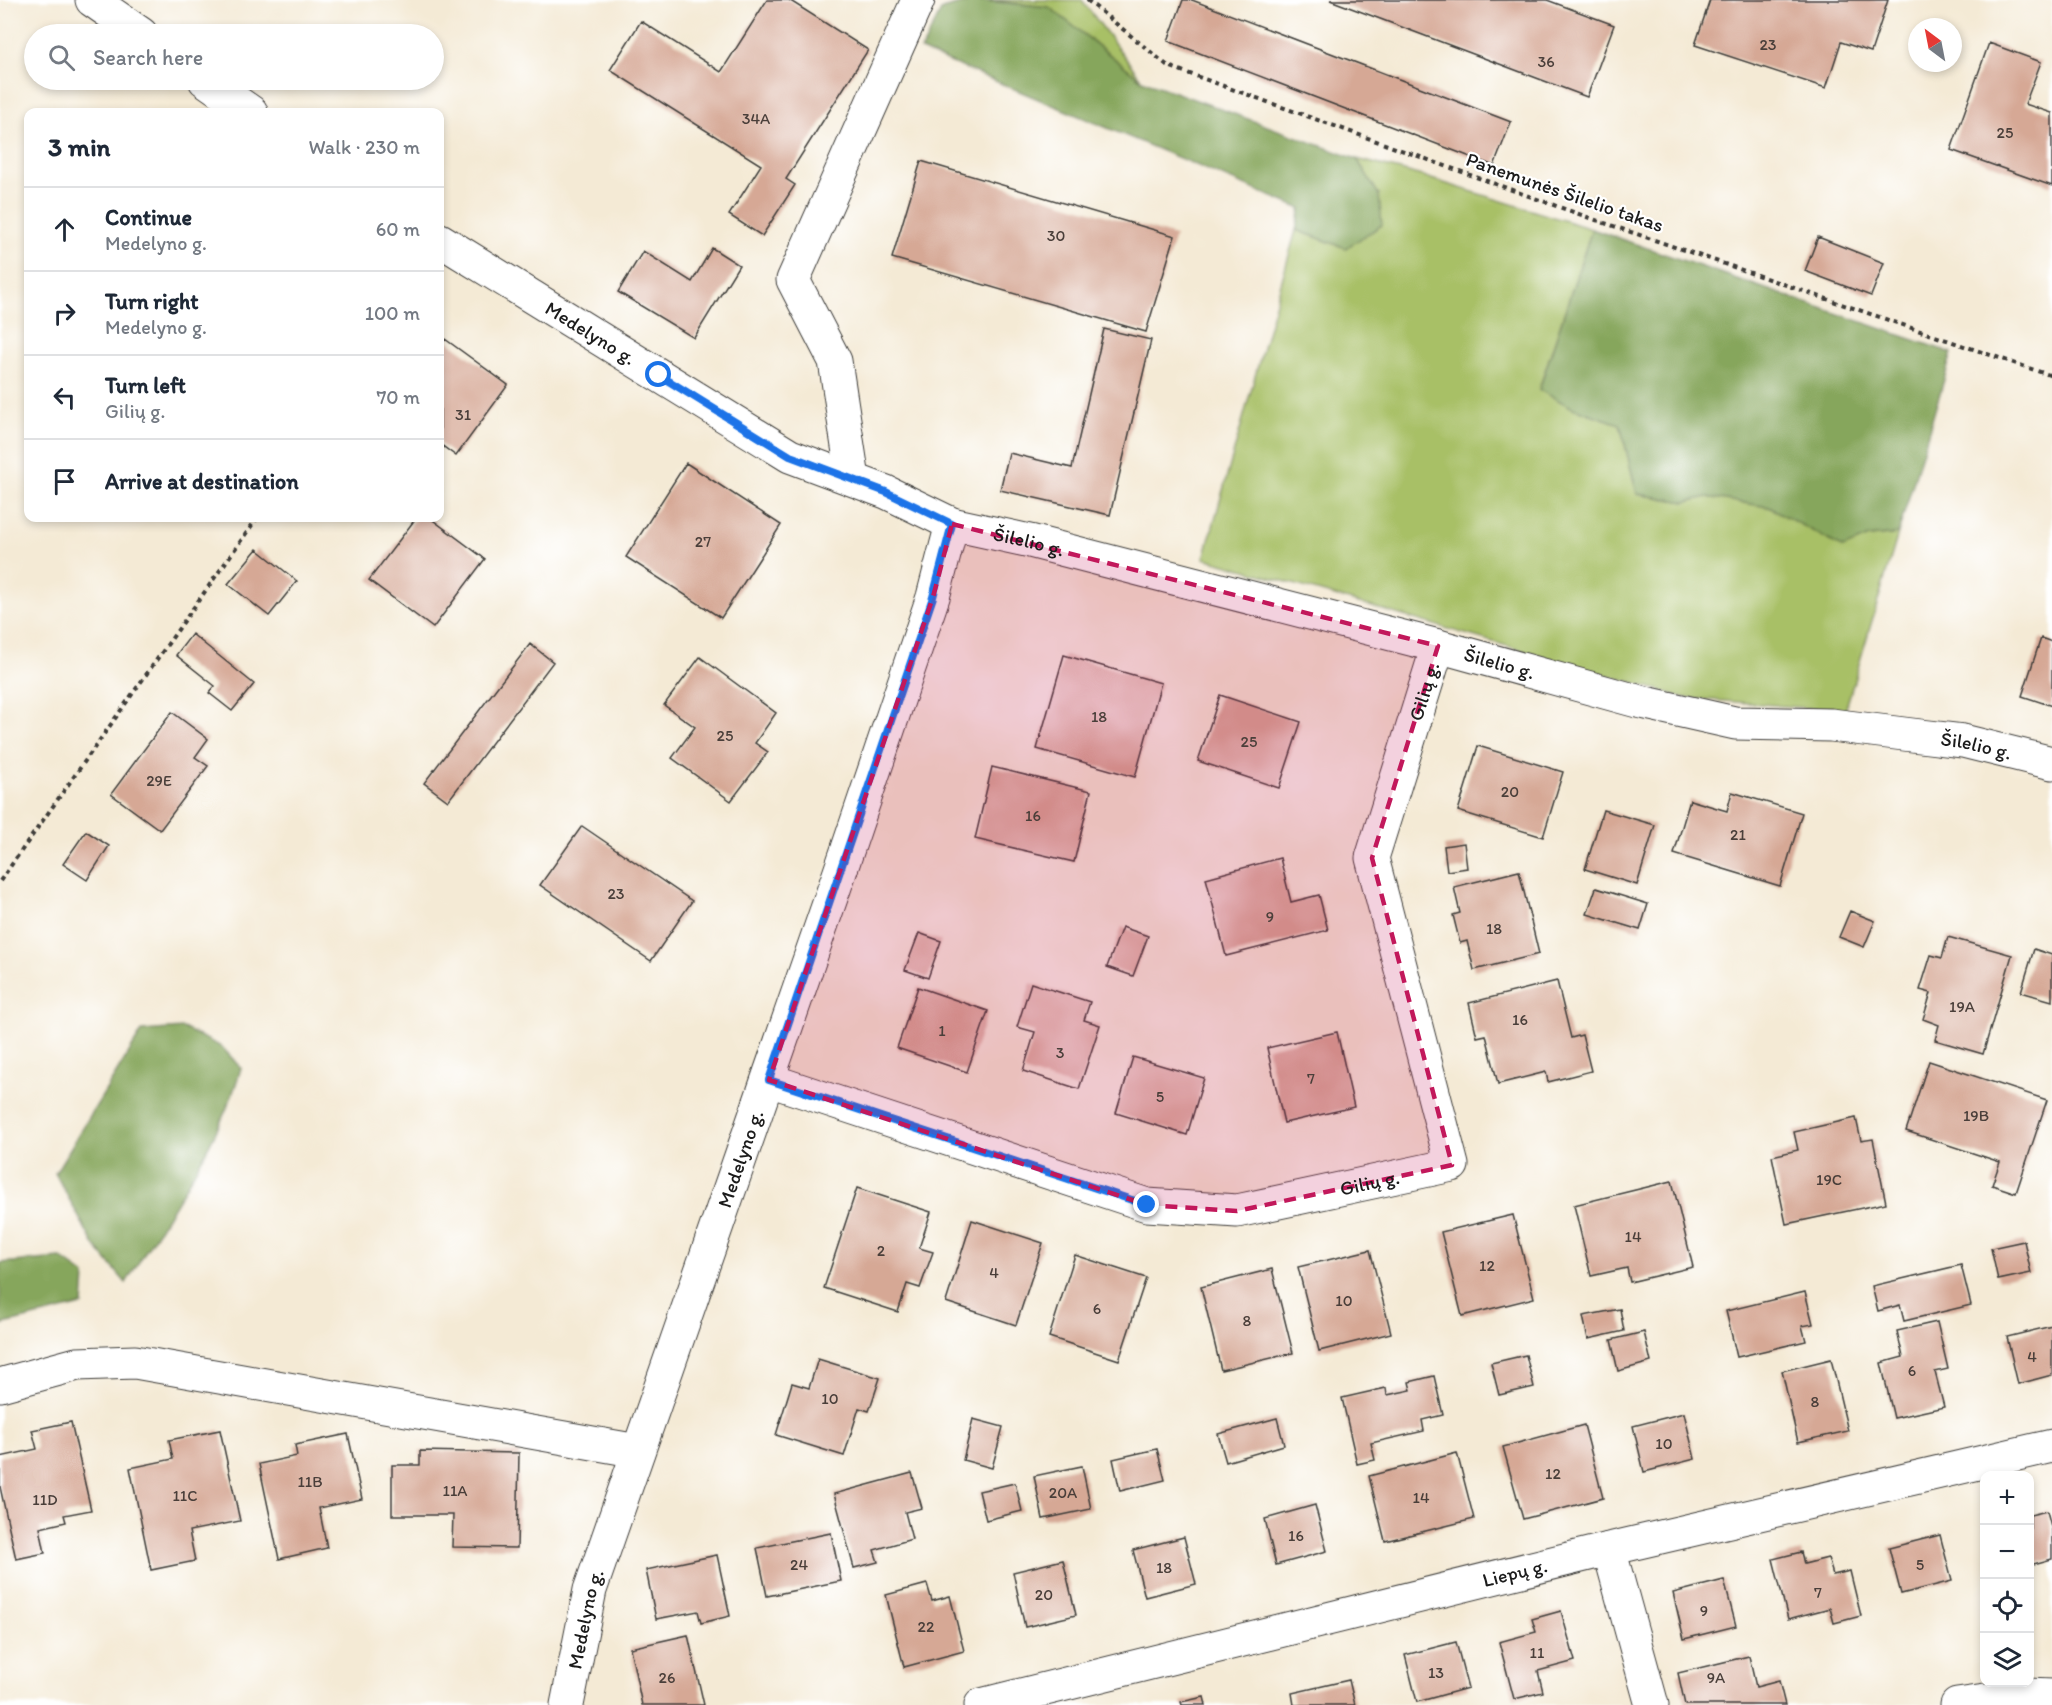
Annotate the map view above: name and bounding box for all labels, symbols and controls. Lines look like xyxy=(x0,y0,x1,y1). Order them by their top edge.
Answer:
north arrow xyxy=(1908,18,1962,72)
search box xyxy=(24,24,444,90)
house number: 23 xyxy=(1759,35,1777,54)
icon: search xyxy=(45,41,78,74)
text: Search here xyxy=(93,44,203,71)
house number: 36 xyxy=(1537,52,1555,71)
house number: 34A xyxy=(742,109,770,128)
house number: 25 xyxy=(1997,123,2013,142)
text: 3 min xyxy=(48,131,110,163)
text: Walk · 230 m xyxy=(308,135,420,159)
street label: Panemunės Šilelio takas xyxy=(1463,147,1667,237)
text: Continue xyxy=(105,204,192,231)
icon: ahead xyxy=(48,213,81,246)
text: 60 m xyxy=(376,217,420,241)
house number: 30 xyxy=(1047,226,1065,245)
text: Medelyno g. xyxy=(105,231,207,255)
text: Turn right xyxy=(105,288,199,315)
street label: Medelyno g. xyxy=(541,296,640,370)
icon: right xyxy=(48,297,81,330)
text: 100 m xyxy=(365,301,420,325)
text: Medelyno g. xyxy=(105,315,207,339)
route start xyxy=(645,361,671,387)
text: Turn left xyxy=(105,372,186,399)
icon: left xyxy=(48,381,81,414)
text: 70 m xyxy=(376,385,420,409)
text: Gilių g. xyxy=(105,399,165,423)
house number: 31 xyxy=(455,405,472,424)
icon: arrive xyxy=(48,465,81,498)
text: Arrive at destination xyxy=(105,468,299,495)
street label: Šilelio g. xyxy=(991,521,1067,561)
house number: 27 xyxy=(695,532,711,551)
street label: Šilelio g. xyxy=(1461,642,1537,684)
street label: Gilių g. xyxy=(1403,659,1444,724)
house number: 18 xyxy=(1091,707,1107,726)
house number: 25 xyxy=(717,726,733,745)
street label: Šilelio g. xyxy=(1939,726,2014,765)
house number: 25 xyxy=(1241,732,1257,751)
house number: 29E xyxy=(146,771,172,790)
house number: 20 xyxy=(1501,782,1519,801)
house number: 16 xyxy=(1025,806,1041,825)
house number: 21 xyxy=(1730,825,1746,844)
house number: 23 xyxy=(607,884,625,903)
house number: 9 xyxy=(1266,907,1274,926)
house number: 18 xyxy=(1486,919,1502,938)
house number: 19A xyxy=(1949,997,1975,1016)
house number: 16 xyxy=(1512,1010,1528,1029)
house number: 1 xyxy=(938,1021,946,1040)
house number: 3 xyxy=(1056,1043,1065,1062)
house number: 7 xyxy=(1307,1069,1315,1088)
house number: 5 xyxy=(1156,1087,1164,1106)
house number: 19B xyxy=(1963,1106,1989,1125)
street label: Medelyno g. xyxy=(712,1107,768,1211)
street label: Gilių g. xyxy=(1338,1165,1402,1201)
house number: 19C xyxy=(1816,1170,1842,1189)
route end xyxy=(1133,1191,1159,1217)
house number: 14 xyxy=(1624,1227,1642,1246)
house number: 2 xyxy=(877,1241,886,1260)
house number: 12 xyxy=(1479,1256,1496,1275)
house number: 4 xyxy=(989,1263,999,1282)
house number: 10 xyxy=(1335,1291,1353,1310)
house number: 6 xyxy=(1093,1299,1101,1318)
house number: 8 xyxy=(1243,1311,1252,1330)
house number: 4 xyxy=(2027,1347,2037,1366)
house number: 6 xyxy=(1908,1361,1916,1380)
house number: 10 xyxy=(821,1389,839,1408)
house number: 8 xyxy=(1811,1392,1820,1411)
house number: 10 xyxy=(1655,1434,1673,1453)
house number: 12 xyxy=(1545,1464,1562,1483)
map controls xyxy=(1980,1471,2034,1687)
button: + xyxy=(1980,1471,2034,1525)
house number: 11B xyxy=(297,1472,323,1491)
house number: 11A xyxy=(442,1481,468,1500)
house number: 20A xyxy=(1049,1483,1077,1502)
house number: 11C xyxy=(172,1486,198,1505)
house number: 14 xyxy=(1412,1488,1430,1507)
house number: 11D xyxy=(32,1490,58,1509)
button: − xyxy=(1980,1525,2034,1579)
house number: 16 xyxy=(1288,1526,1304,1545)
street label: Liepų g. xyxy=(1480,1553,1550,1592)
house number: 24 xyxy=(790,1555,808,1574)
house number: 5 xyxy=(1916,1555,1924,1574)
house number: 18 xyxy=(1156,1558,1172,1577)
street label: Medelyno g. xyxy=(562,1566,608,1671)
button: locate xyxy=(1980,1579,2034,1633)
house number: 7 xyxy=(1814,1583,1822,1602)
house number: 20 xyxy=(1035,1585,1053,1604)
house number: 9 xyxy=(1700,1601,1708,1620)
house number: 22 xyxy=(918,1617,935,1636)
button: layers xyxy=(1980,1633,2034,1687)
house number: 11 xyxy=(1530,1643,1545,1662)
house number: 13 xyxy=(1428,1663,1444,1682)
house number: 26 xyxy=(659,1668,675,1687)
house number: 9A xyxy=(1707,1668,1725,1687)

